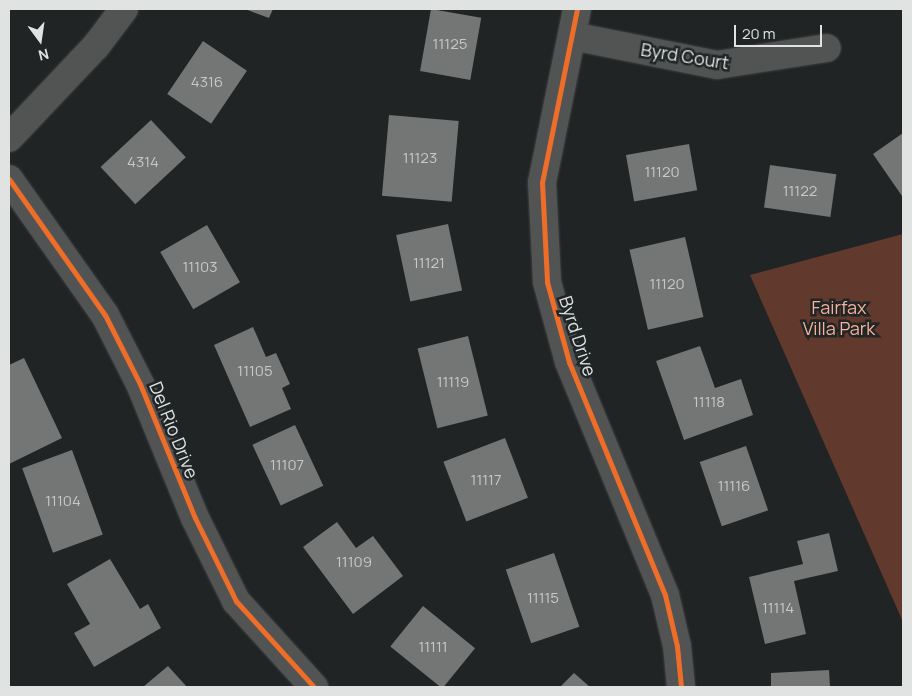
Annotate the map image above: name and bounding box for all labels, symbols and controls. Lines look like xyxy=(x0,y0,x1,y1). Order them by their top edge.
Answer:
north arrow xyxy=(15,15,65,65)
scale bar xyxy=(737,15,824,47)
text: 20 m xyxy=(742,23,775,44)
house number: 11125 xyxy=(433,35,467,53)
street label: Byrd Court xyxy=(639,38,731,74)
text: N xyxy=(37,45,51,65)
house number: 4316 xyxy=(191,73,223,91)
house number: 11123 xyxy=(403,149,437,167)
house number: 4314 xyxy=(127,153,159,171)
house number: 11120 xyxy=(644,163,680,181)
house number: 11122 xyxy=(783,182,817,200)
house number: 11121 xyxy=(413,254,445,272)
house number: 11103 xyxy=(183,258,217,276)
house number: 11120 xyxy=(649,275,685,293)
street label: Byrd Drive xyxy=(555,293,601,379)
park label: Fairfax Villa Park xyxy=(803,297,875,340)
house number: 11105 xyxy=(237,362,273,380)
house number: 11119 xyxy=(437,373,469,391)
street label: Del Rio Drive xyxy=(145,379,203,481)
house number: 11118 xyxy=(693,393,725,411)
house number: 11107 xyxy=(270,456,304,474)
house number: 11117 xyxy=(471,471,501,489)
house number: 11116 xyxy=(718,477,750,495)
house number: 11104 xyxy=(45,492,81,510)
house number: 11109 xyxy=(336,553,372,571)
house number: 11115 xyxy=(527,589,559,607)
house number: 11114 xyxy=(762,599,794,617)
house number: 11111 xyxy=(418,638,448,656)

